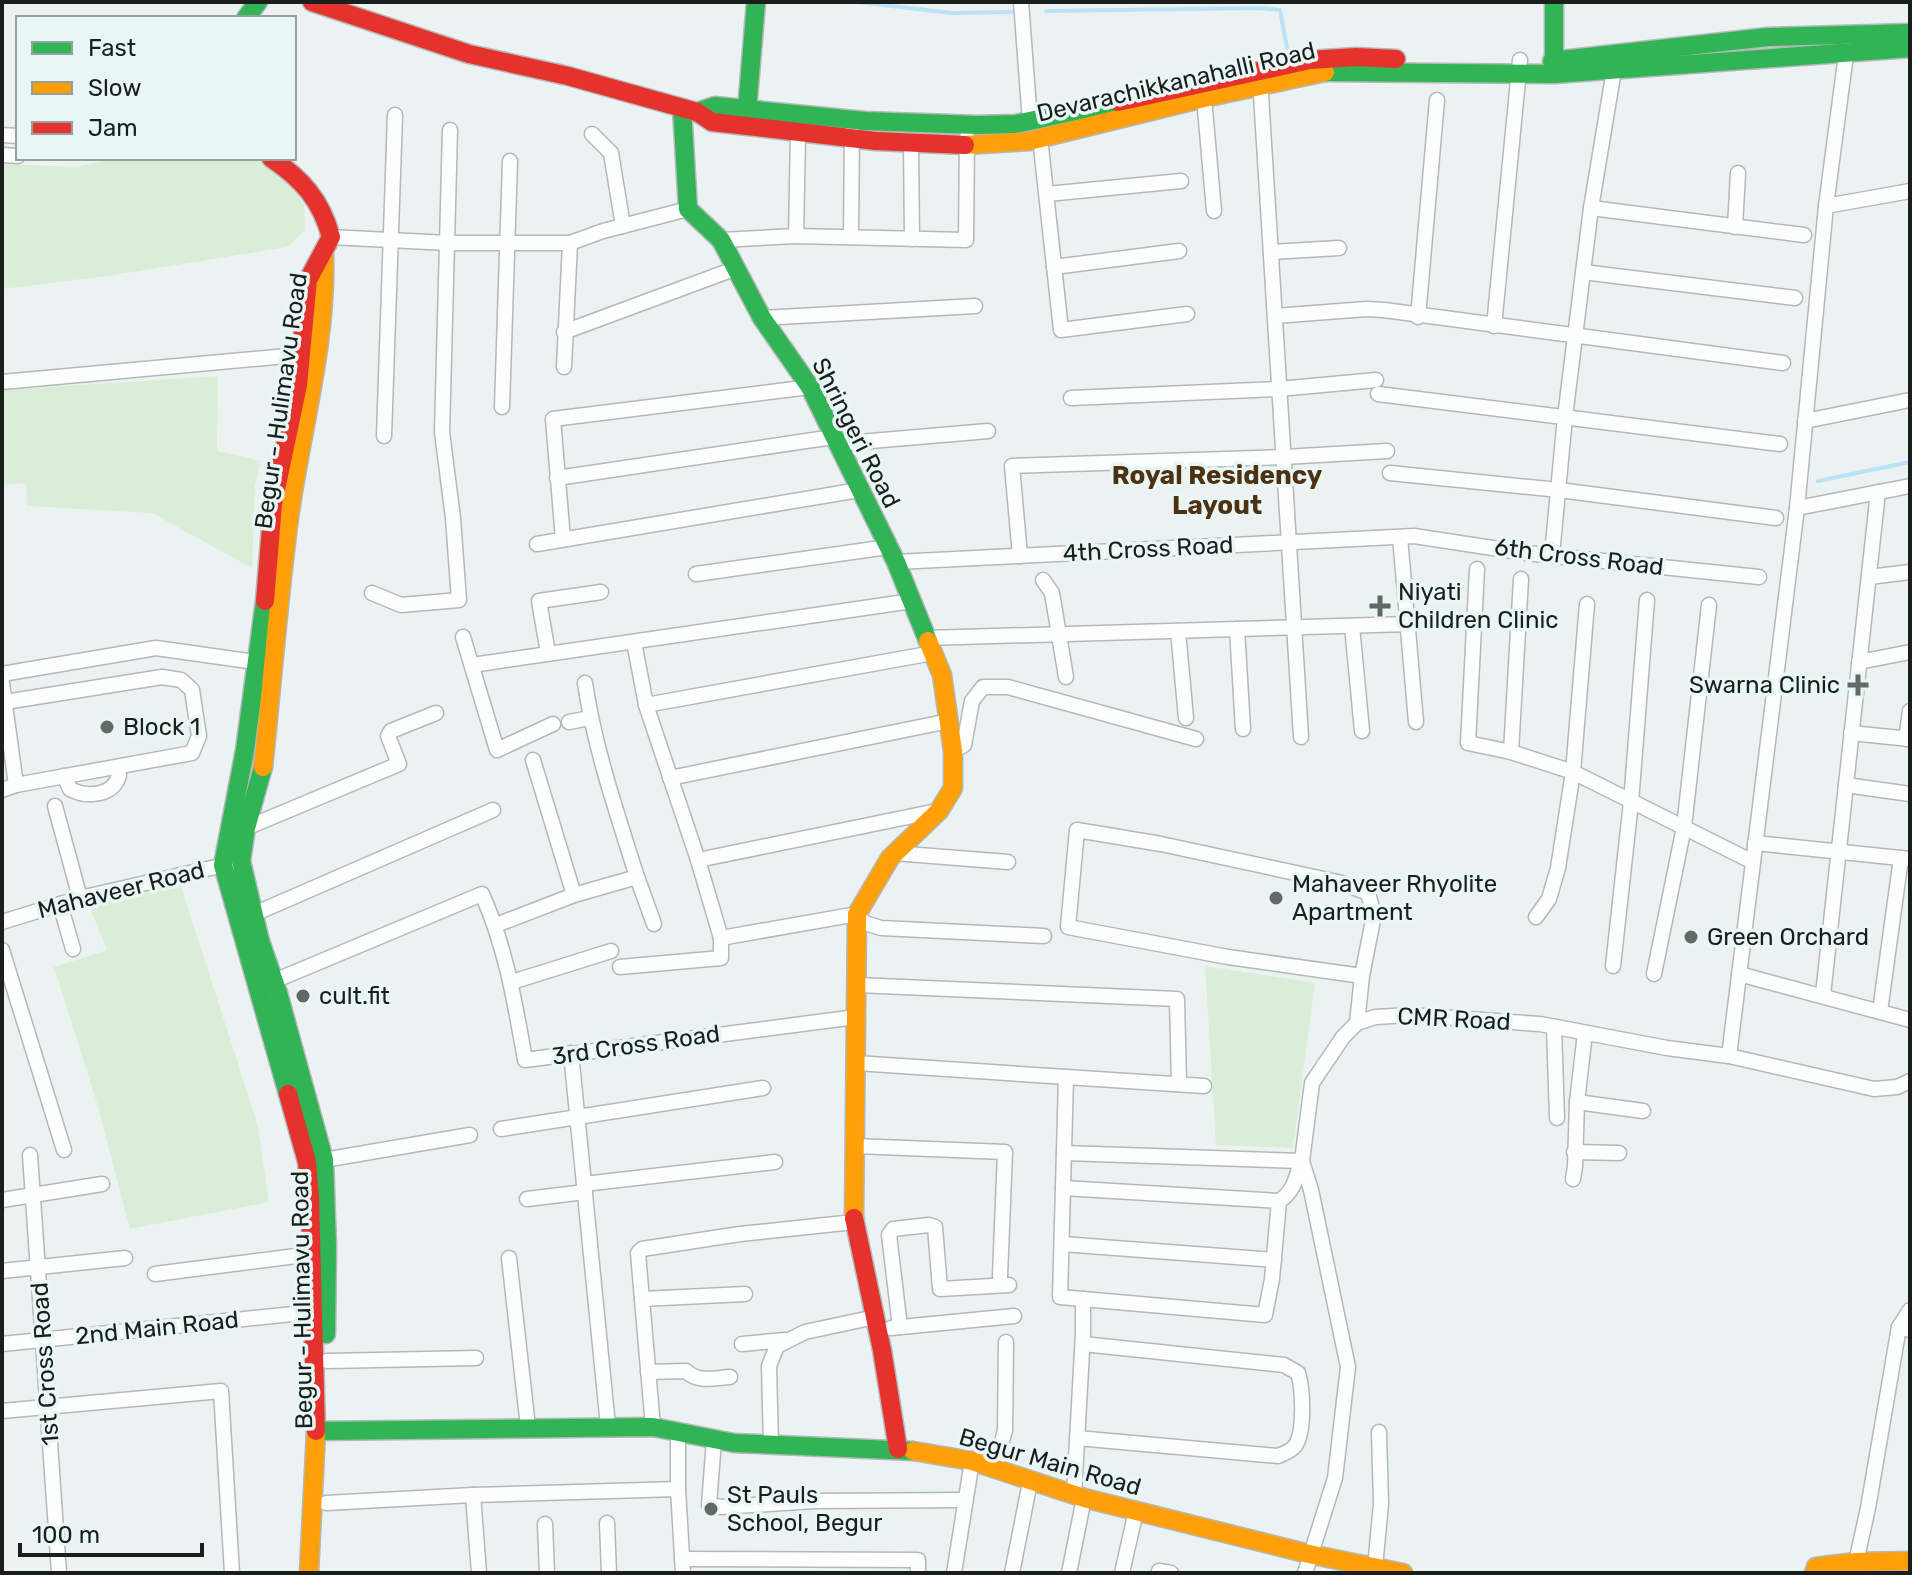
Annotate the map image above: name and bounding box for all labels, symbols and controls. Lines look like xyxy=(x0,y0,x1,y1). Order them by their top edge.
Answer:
legend xyxy=(16,16,296,160)
text: Fast xyxy=(88,34,136,62)
street label: Devarachikkanahalli Road xyxy=(1034,36,1318,128)
text: Slow xyxy=(88,74,141,102)
text: Jam xyxy=(88,114,138,142)
street label: Begur - Hulimavu Road xyxy=(249,271,313,531)
street label: Shringeri Road xyxy=(806,353,906,513)
district label: Royal Residency Layout xyxy=(1112,460,1323,521)
street label: 4th Cross Road xyxy=(1062,531,1234,567)
street label: 6th Cross Road xyxy=(1493,533,1665,581)
place label: Niyati Children Clinic xyxy=(1398,578,1559,634)
marker: Niyati Children Clinic xyxy=(1369,595,1391,617)
place label: Swarna Clinic xyxy=(1689,671,1840,699)
marker: Swarna Clinic xyxy=(1847,674,1869,696)
place label: Block 1 xyxy=(123,713,200,741)
marker: Block 1 xyxy=(98,718,116,736)
street label: Mahaveer Road xyxy=(35,856,207,924)
place label: Mahaveer Rhyolite Apartment xyxy=(1292,870,1497,926)
marker: Mahaveer Rhyolite Apartment xyxy=(1267,889,1285,907)
place label: Green Orchard xyxy=(1707,923,1869,951)
marker: Green Orchard xyxy=(1682,928,1700,946)
place label: cult.fit xyxy=(319,982,390,1010)
marker: cult.fit xyxy=(294,987,312,1005)
street label: CMR Road xyxy=(1397,1002,1511,1036)
street label: 3rd Cross Road xyxy=(550,1019,722,1071)
street label: Begur - Hulimavu Road xyxy=(286,1171,318,1429)
street label: 1st Cross Road xyxy=(25,1281,65,1447)
street label: 2nd Main Road xyxy=(74,1305,240,1351)
street label: Begur Main Road xyxy=(956,1423,1144,1501)
place label: St Pauls School, Begur xyxy=(727,1481,882,1537)
marker: St Pauls School, Begur xyxy=(702,1500,720,1518)
scale bar xyxy=(20,1507,202,1557)
text: 100 m xyxy=(32,1521,100,1549)

